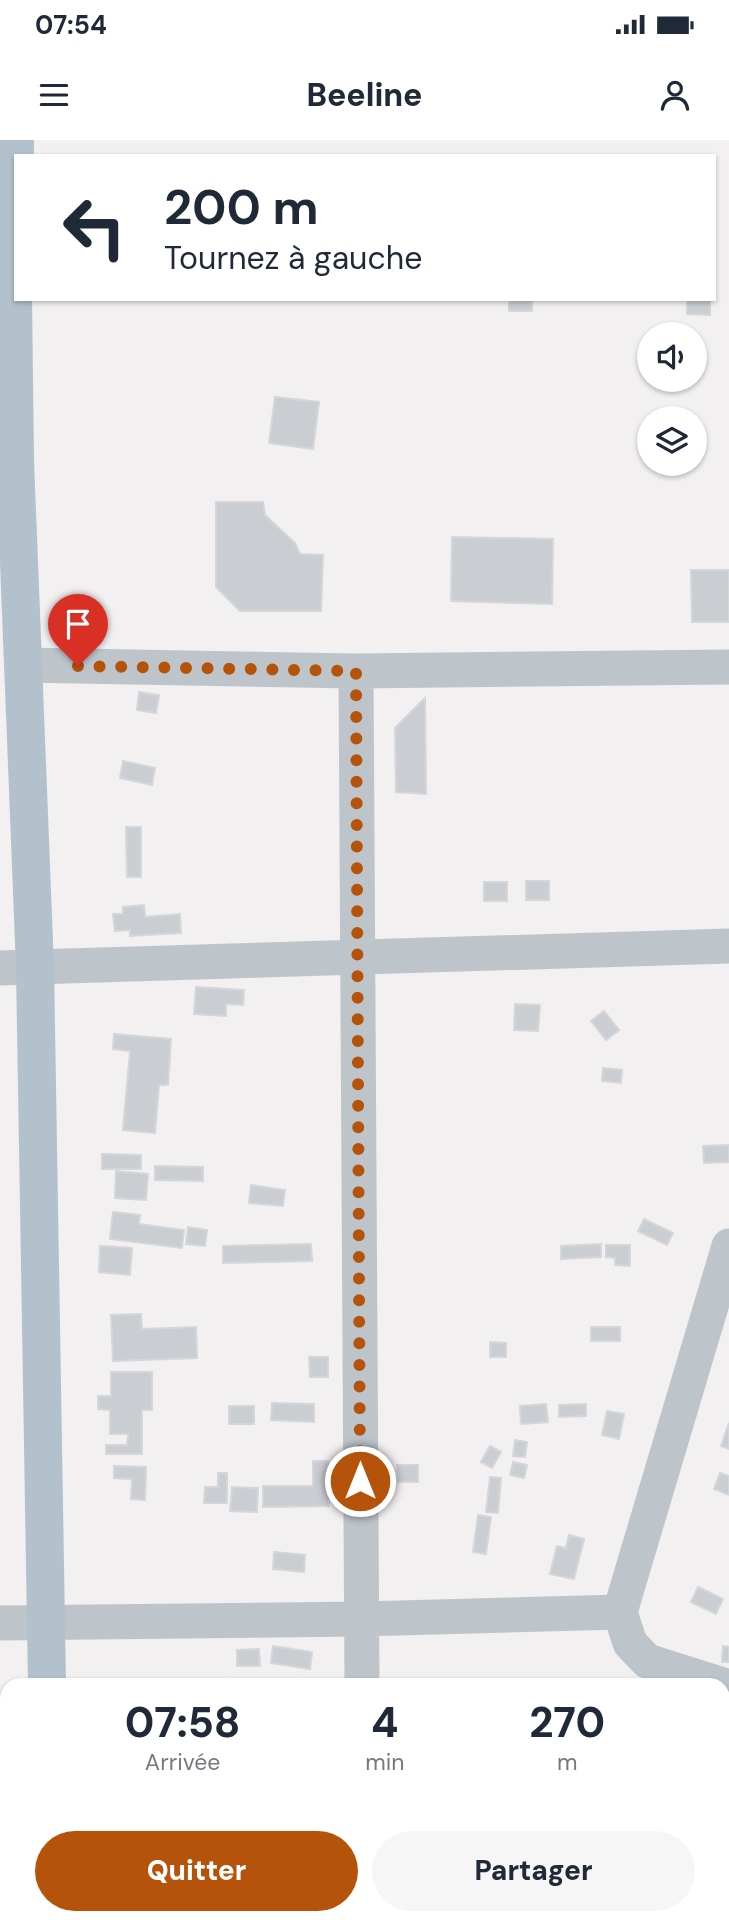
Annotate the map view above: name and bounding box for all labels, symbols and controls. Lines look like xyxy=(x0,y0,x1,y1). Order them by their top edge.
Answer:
text: 07:54 xyxy=(35,8,107,42)
text: Beeline xyxy=(306,74,423,116)
icon: menu xyxy=(35,76,73,114)
icon: person xyxy=(656,76,694,114)
text: 200 m xyxy=(164,175,319,239)
icon: left xyxy=(49,182,140,273)
text: Tournez à gauche xyxy=(164,237,422,279)
map controls xyxy=(637,322,707,476)
button: sound xyxy=(637,322,707,392)
button: layers xyxy=(637,406,707,476)
pin xyxy=(48,594,108,666)
icon: arrive xyxy=(59,605,97,643)
position arrow xyxy=(323,1444,397,1518)
text: 07:58 xyxy=(125,1695,241,1750)
text: 4 xyxy=(371,1695,399,1750)
text: 270 xyxy=(529,1695,605,1750)
text: Arrivée xyxy=(145,1747,220,1777)
text: min xyxy=(365,1747,404,1777)
text: m xyxy=(557,1747,577,1777)
button: Quitter xyxy=(35,1831,358,1911)
button: Partager xyxy=(372,1831,695,1911)

